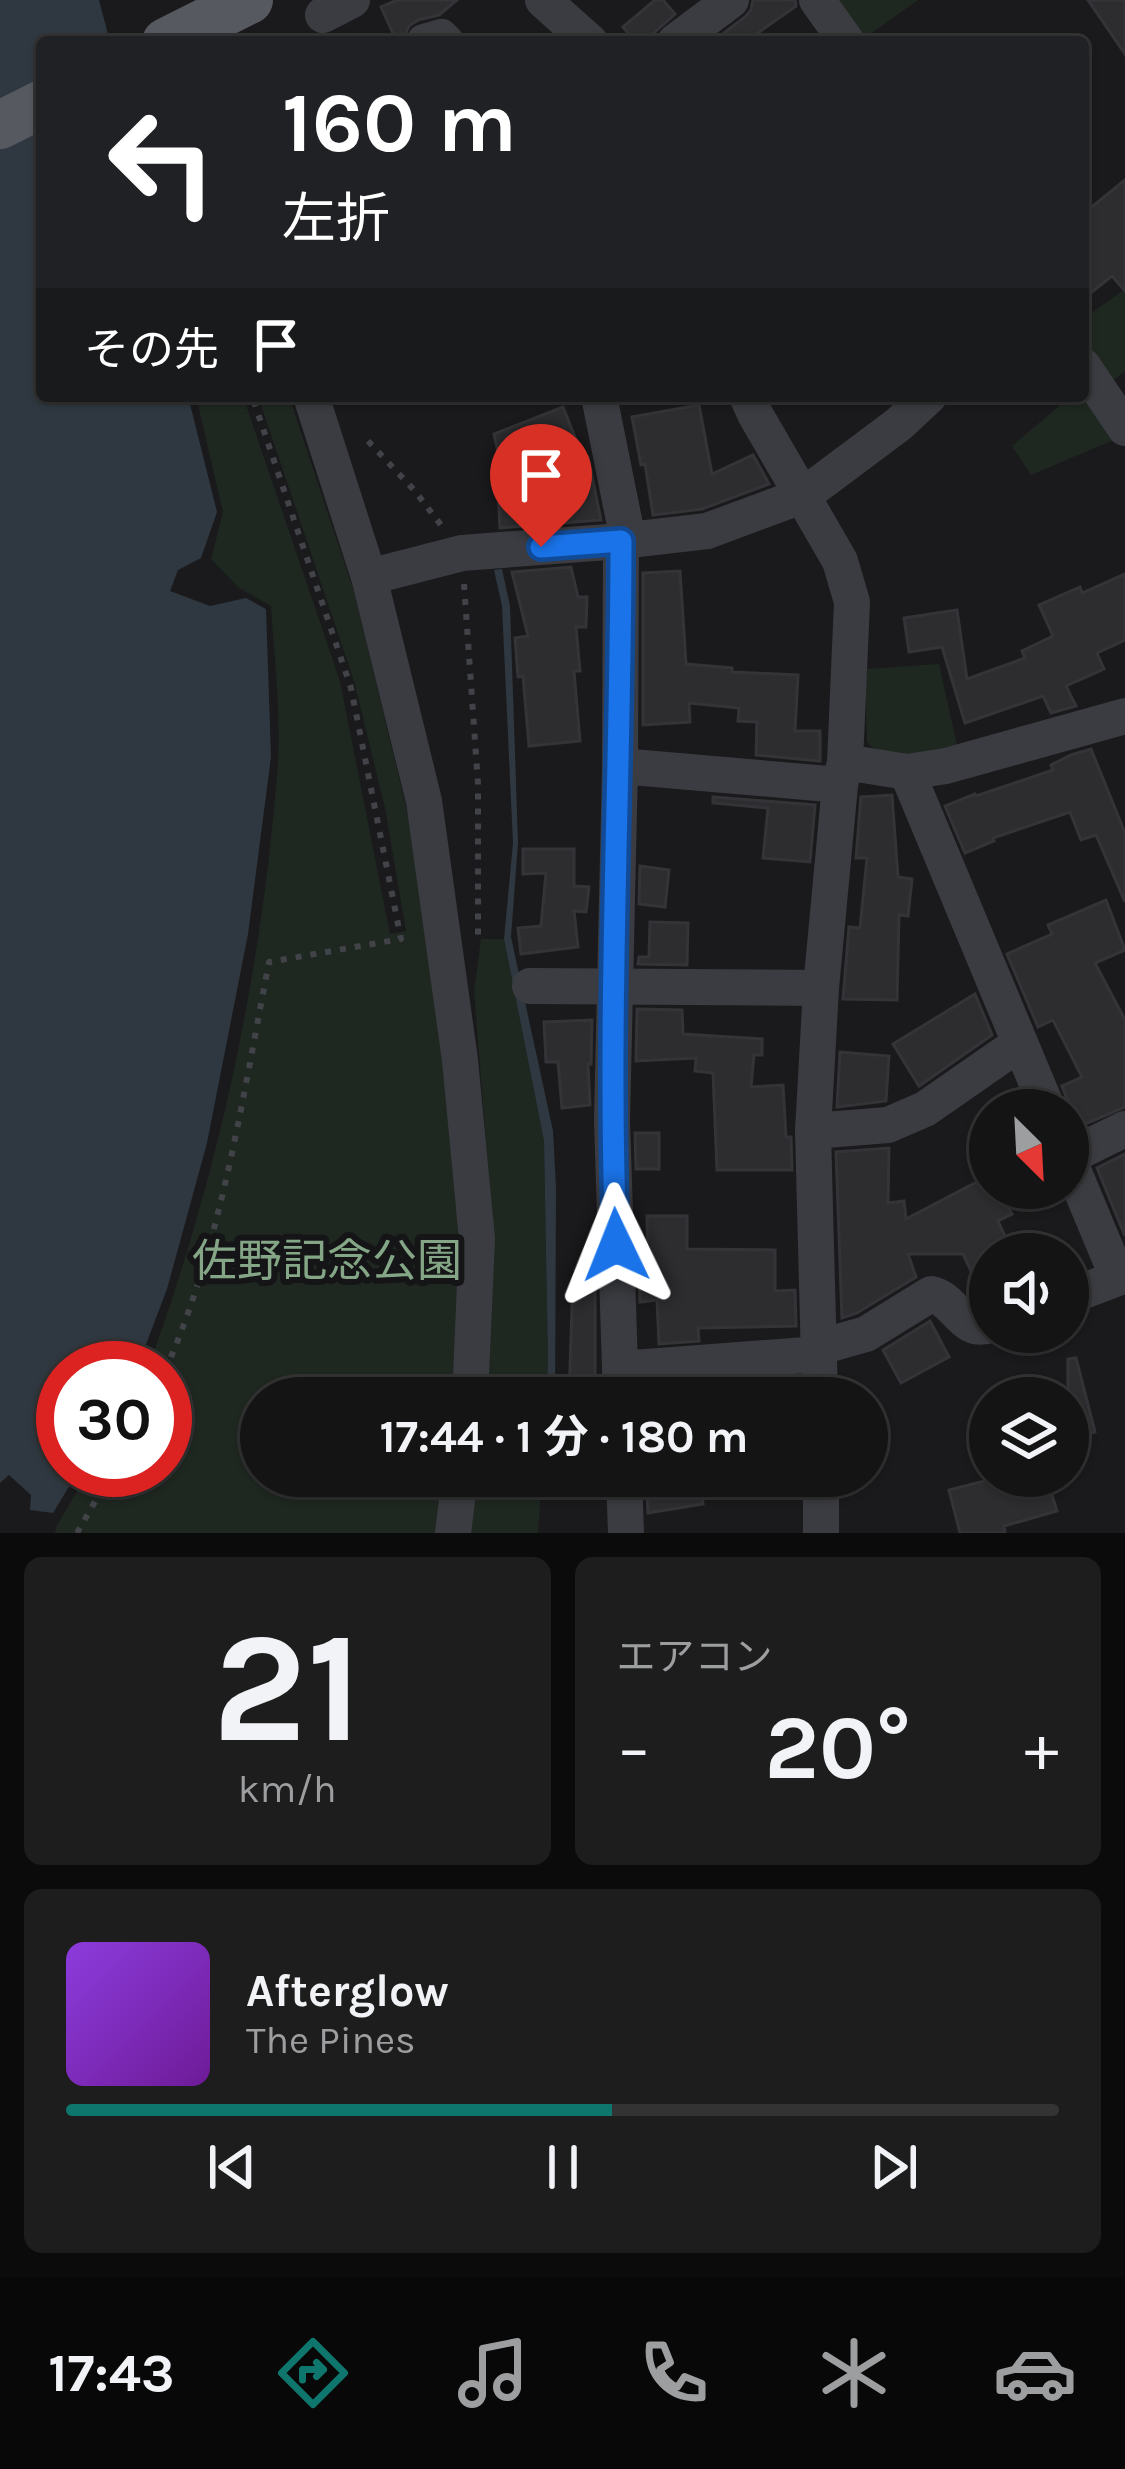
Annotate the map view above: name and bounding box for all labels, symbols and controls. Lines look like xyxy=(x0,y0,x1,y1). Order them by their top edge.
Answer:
text: 160 m xyxy=(282,74,517,172)
icon: left xyxy=(84,84,240,240)
text: 左折 xyxy=(282,187,390,251)
icon: arrive xyxy=(243,312,309,378)
text: その先 xyxy=(84,324,219,376)
pin xyxy=(490,424,592,547)
icon: arrive xyxy=(508,442,574,508)
north arrow xyxy=(969,1089,1089,1209)
map controls xyxy=(969,1089,1089,1497)
position arrow xyxy=(553,1182,679,1308)
button: sound xyxy=(969,1233,1089,1353)
park label: 佐野記念公園 xyxy=(192,1235,462,1287)
speed limit sign: 30 xyxy=(36,1341,192,1497)
button: layers xyxy=(969,1377,1089,1497)
text: 17:44 · 1 分 · 180 m xyxy=(379,1411,749,1463)
text: 21 xyxy=(212,1597,362,1779)
text: エアコン xyxy=(617,1634,773,1680)
text: 20° xyxy=(765,1695,911,1801)
text: − xyxy=(617,1709,651,1787)
text: + xyxy=(1024,1709,1059,1787)
text: km/h xyxy=(238,1766,337,1812)
text: Afterglow xyxy=(246,1965,449,2017)
text: The Pines xyxy=(246,2017,416,2063)
icon: previous xyxy=(199,2134,265,2200)
icon: pause xyxy=(530,2134,596,2200)
icon: next xyxy=(861,2134,927,2200)
icon: directions xyxy=(271,2331,355,2415)
icon: music xyxy=(451,2331,535,2415)
icon: phone xyxy=(632,2331,716,2415)
icon: climate xyxy=(812,2331,896,2415)
icon: car xyxy=(993,2331,1077,2415)
text: 17:43 xyxy=(48,2341,175,2405)

